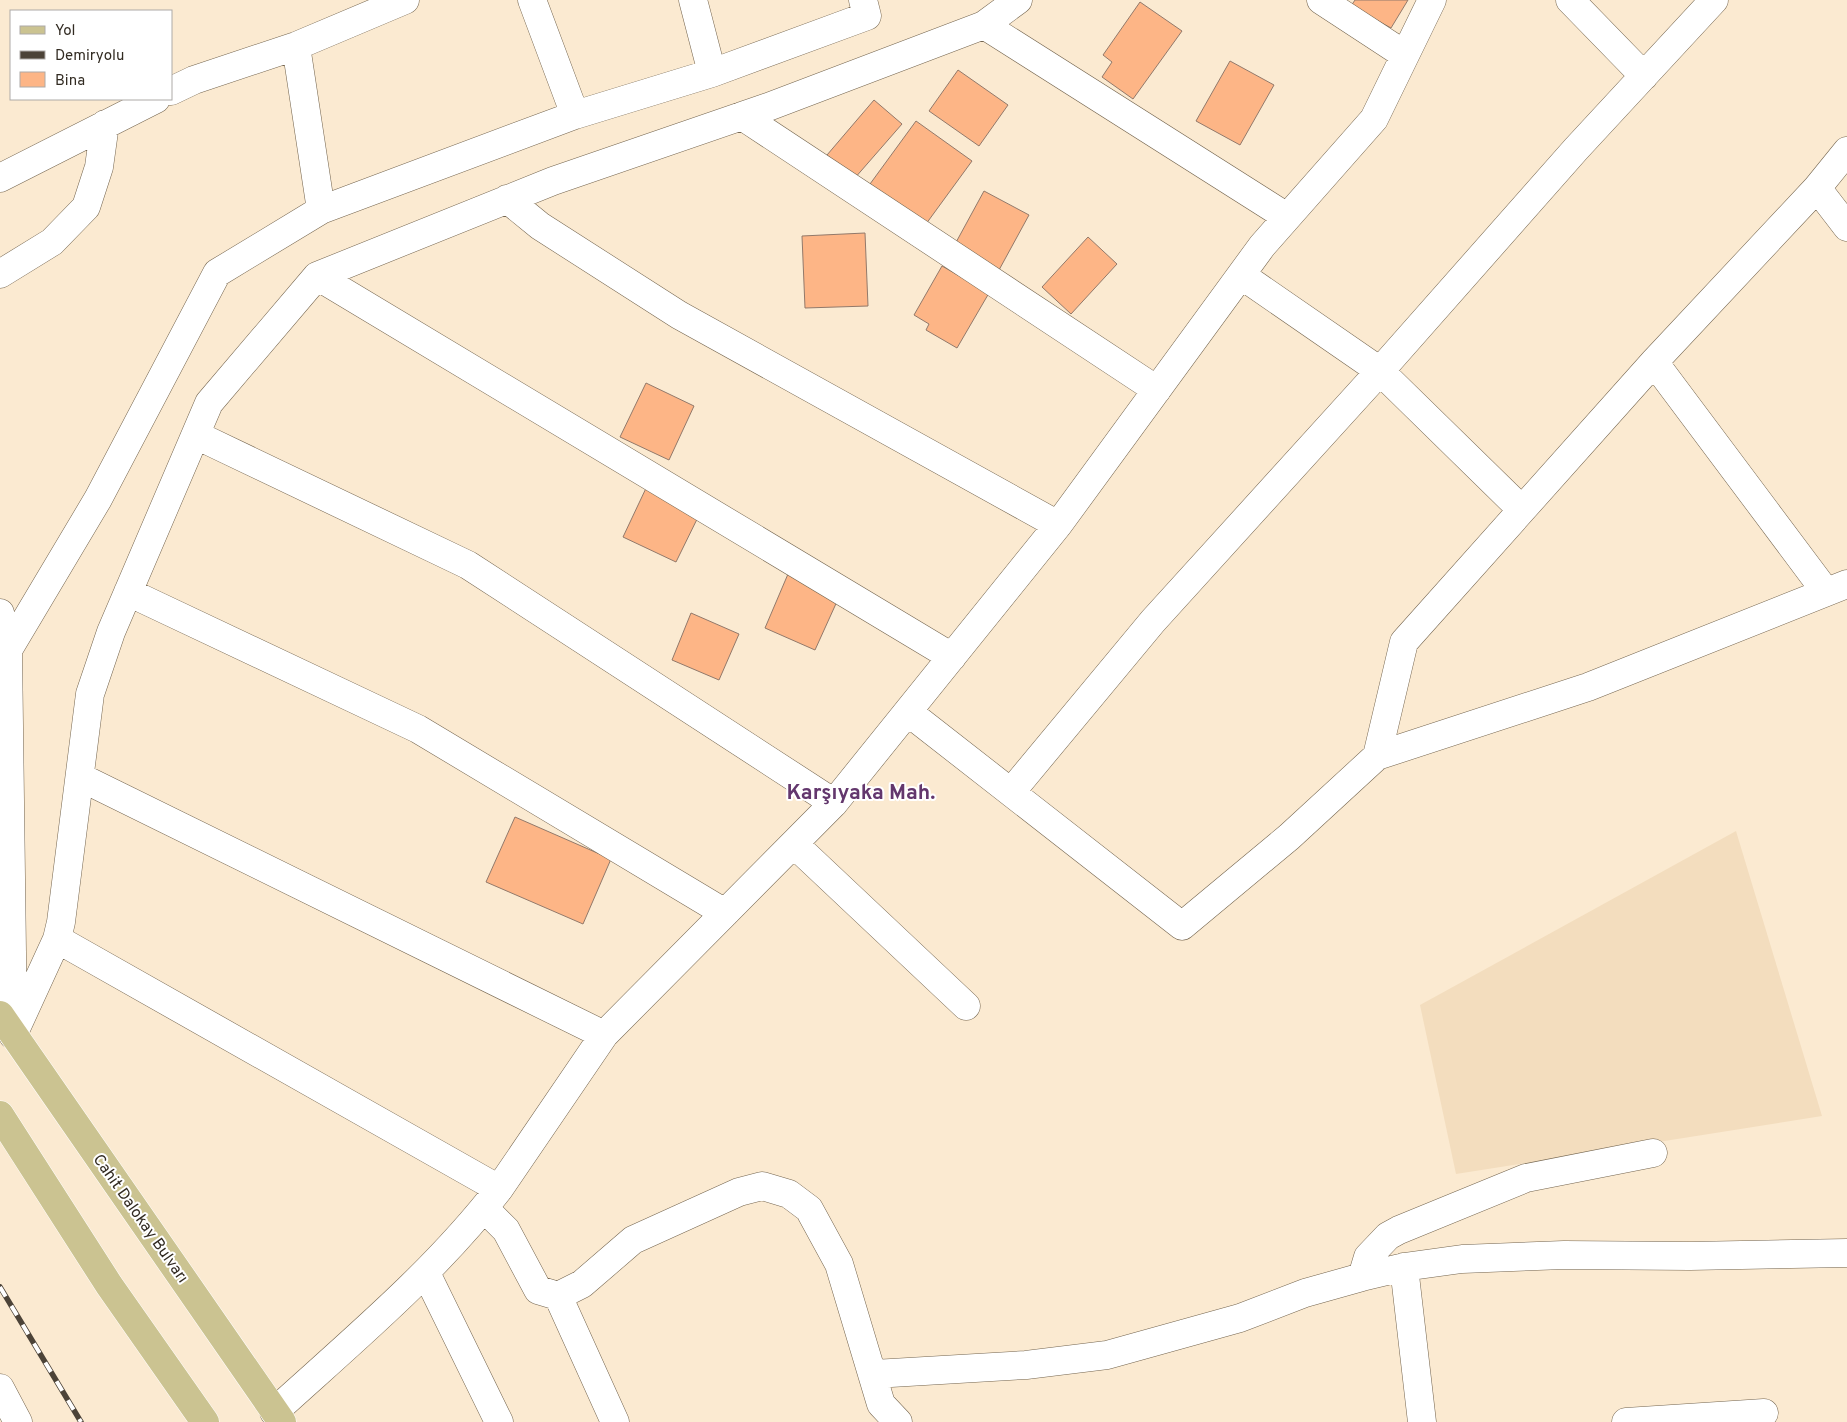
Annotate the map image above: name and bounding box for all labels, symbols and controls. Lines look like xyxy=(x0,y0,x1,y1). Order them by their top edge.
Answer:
legend xyxy=(10,10,172,100)
text: Yol xyxy=(55,22,76,41)
text: Demiryolu xyxy=(55,47,124,66)
text: Bina xyxy=(55,72,85,91)
district label: Karşıyaka Mah. xyxy=(787,780,935,807)
street label: Cahit Dalokay Bulvarı xyxy=(88,1151,192,1287)

